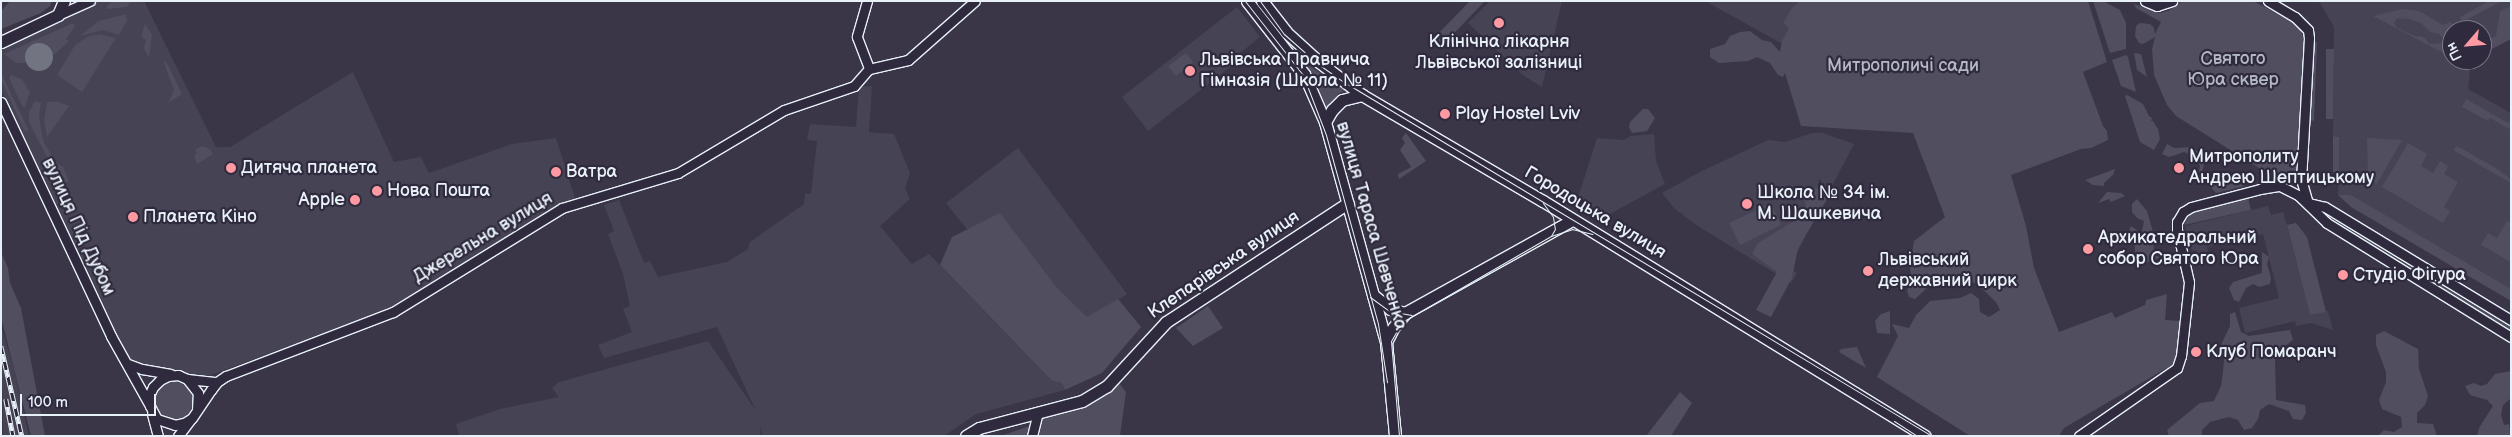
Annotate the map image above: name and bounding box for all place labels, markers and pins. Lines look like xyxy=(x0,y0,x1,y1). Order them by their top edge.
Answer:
marker: Клінічна лікарня Львівської залізниці xyxy=(1492,16,1506,30)
place label: Клінічна лікарня Львівської залізниці xyxy=(1415,32,1583,74)
place label: Львівська Правнича Гімназія (Школа № 11) xyxy=(1200,50,1388,92)
marker: Львівська Правнича Гімназія (Школа № 11) xyxy=(1184,65,1196,77)
place label: Play Hostel Lviv xyxy=(1455,103,1581,125)
marker: Play Hostel Lviv xyxy=(1439,108,1451,120)
place label: Митрополиту Андрею Шептицькому xyxy=(2189,147,2374,190)
place label: Дитяча планета xyxy=(241,157,377,179)
place label: Ватра xyxy=(566,161,617,183)
marker: Дитяча планета xyxy=(225,162,237,174)
marker: Митрополиту Андрею Шептицькому xyxy=(2173,162,2185,174)
marker: Ватра xyxy=(550,166,562,178)
place label: Нова Пошта xyxy=(387,180,490,202)
place label: Школа № 34 ім. М. Шашкевича xyxy=(1757,183,1890,225)
marker: Нова Пошта xyxy=(371,185,383,197)
place label: Apple xyxy=(299,189,345,211)
marker: Apple xyxy=(349,194,361,206)
marker: Школа № 34 ім. М. Шашкевича xyxy=(1741,198,1753,210)
place label: Планета Кіно xyxy=(143,206,257,228)
marker: Планета Кіно xyxy=(127,211,139,223)
place label: Архикатедральний собор Святого Юра xyxy=(2098,228,2259,270)
marker: Архикатедральний собор Святого Юра xyxy=(2082,243,2094,255)
place label: Львівський державний цирк xyxy=(1878,250,2017,292)
place label: Студіо Фігура xyxy=(2353,264,2466,286)
marker: Львівський державний цирк xyxy=(1862,265,1874,277)
marker: Студіо Фігура xyxy=(2337,269,2349,281)
place label: Клуб Помаранч xyxy=(2206,341,2337,363)
marker: Клуб Помаранч xyxy=(2190,346,2202,358)

